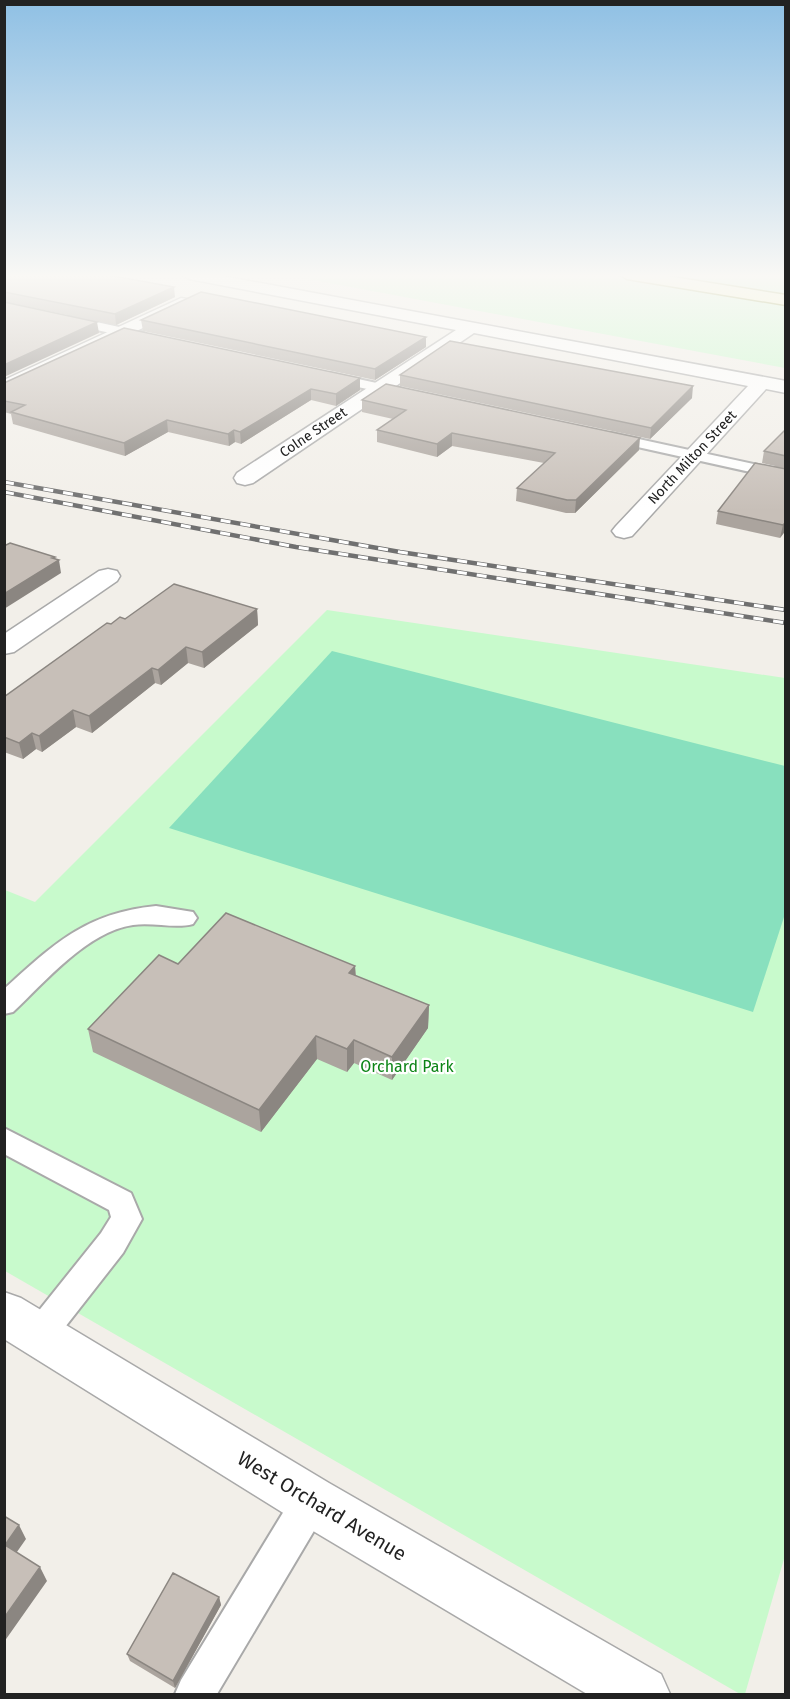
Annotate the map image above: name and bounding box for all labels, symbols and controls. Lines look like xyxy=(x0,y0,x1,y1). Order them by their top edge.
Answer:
street label: Colne Street xyxy=(276,403,351,461)
street label: North Milton Street xyxy=(645,406,741,508)
park label: Orchard Park xyxy=(360,1057,455,1076)
street label: West Orchard Avenue xyxy=(233,1446,411,1566)

